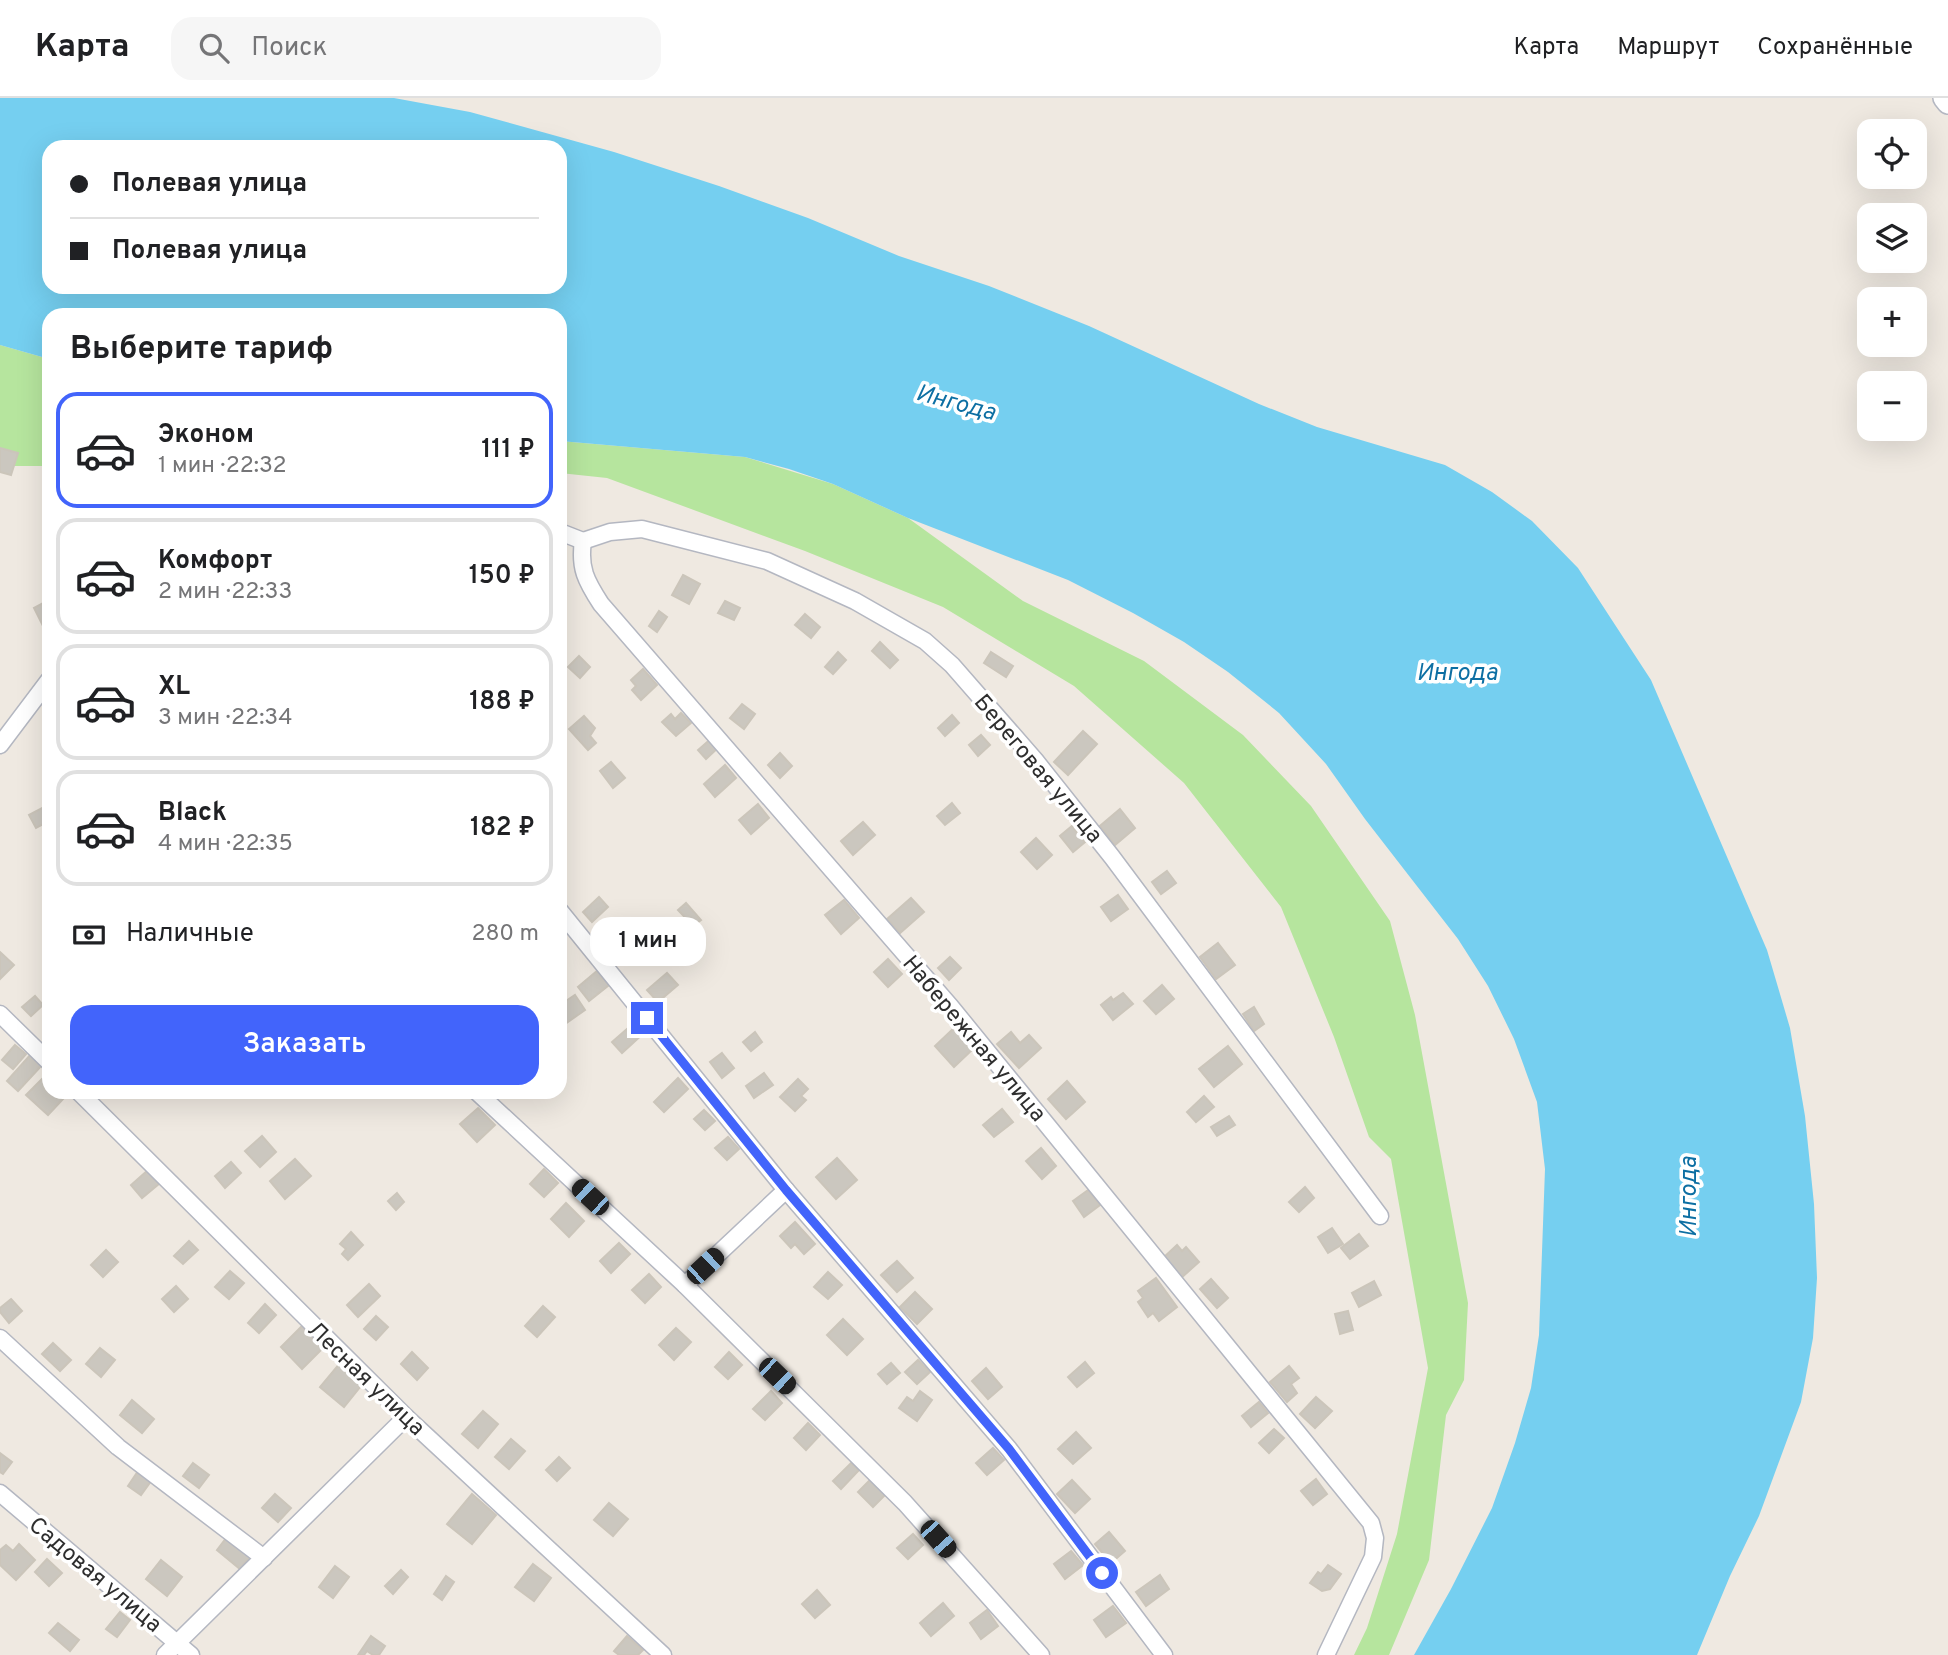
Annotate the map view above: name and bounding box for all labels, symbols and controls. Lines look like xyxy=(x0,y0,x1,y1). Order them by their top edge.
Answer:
search box xyxy=(171,17,661,80)
text: Карта xyxy=(35,27,129,69)
icon: search xyxy=(195,29,233,67)
text: Поиск xyxy=(251,32,327,65)
text: Карта xyxy=(1513,33,1579,63)
text: Маршрут xyxy=(1617,33,1719,63)
text: Сохранённые xyxy=(1757,33,1913,63)
map controls xyxy=(1857,119,1927,441)
button: locate xyxy=(1857,119,1927,189)
text: Полевая улица xyxy=(112,168,307,201)
button: layers xyxy=(1857,203,1927,273)
text: Полевая улица xyxy=(112,235,307,268)
button: + xyxy=(1857,287,1927,357)
text: Выберите тариф xyxy=(70,330,333,370)
button: − xyxy=(1857,371,1927,441)
water label: Ингода xyxy=(912,379,999,429)
icon: car xyxy=(74,419,137,482)
text: Эконом xyxy=(158,419,254,452)
text: 111 ₽ xyxy=(481,434,535,467)
text: 1 мин · 22:32 xyxy=(158,452,287,481)
icon: car xyxy=(74,545,137,608)
text: Комфорт xyxy=(158,545,272,578)
text: 150 ₽ xyxy=(469,560,535,593)
text: 2 мин · 22:33 xyxy=(158,578,292,607)
water label: Ингода xyxy=(1416,659,1498,689)
icon: car xyxy=(74,671,137,734)
text: XL xyxy=(158,671,190,704)
text: 188 ₽ xyxy=(469,686,535,719)
street label: Береговая улица xyxy=(966,689,1108,850)
text: 3 мин · 22:34 xyxy=(158,704,292,733)
icon: car xyxy=(74,797,137,860)
text: Black xyxy=(158,797,227,830)
text: 182 ₽ xyxy=(470,812,535,845)
text: 4 мин · 22:35 xyxy=(158,830,293,859)
icon: cash xyxy=(70,916,108,954)
callout: 1 мин xyxy=(589,916,705,965)
text: Наличные xyxy=(126,918,254,951)
text: 280 m xyxy=(471,920,539,949)
text: 1 мин xyxy=(619,927,677,956)
street label: Набережная улица xyxy=(895,950,1051,1129)
route end xyxy=(631,1002,663,1034)
button: Заказать xyxy=(70,1005,539,1085)
water label: Ингода xyxy=(1675,1156,1705,1238)
car xyxy=(568,1175,613,1219)
car xyxy=(683,1244,728,1288)
street label: Лесная улица xyxy=(300,1316,430,1443)
car xyxy=(755,1354,800,1398)
street label: Садовая улица xyxy=(22,1512,167,1640)
car xyxy=(917,1516,960,1562)
route start xyxy=(1086,1557,1118,1589)

